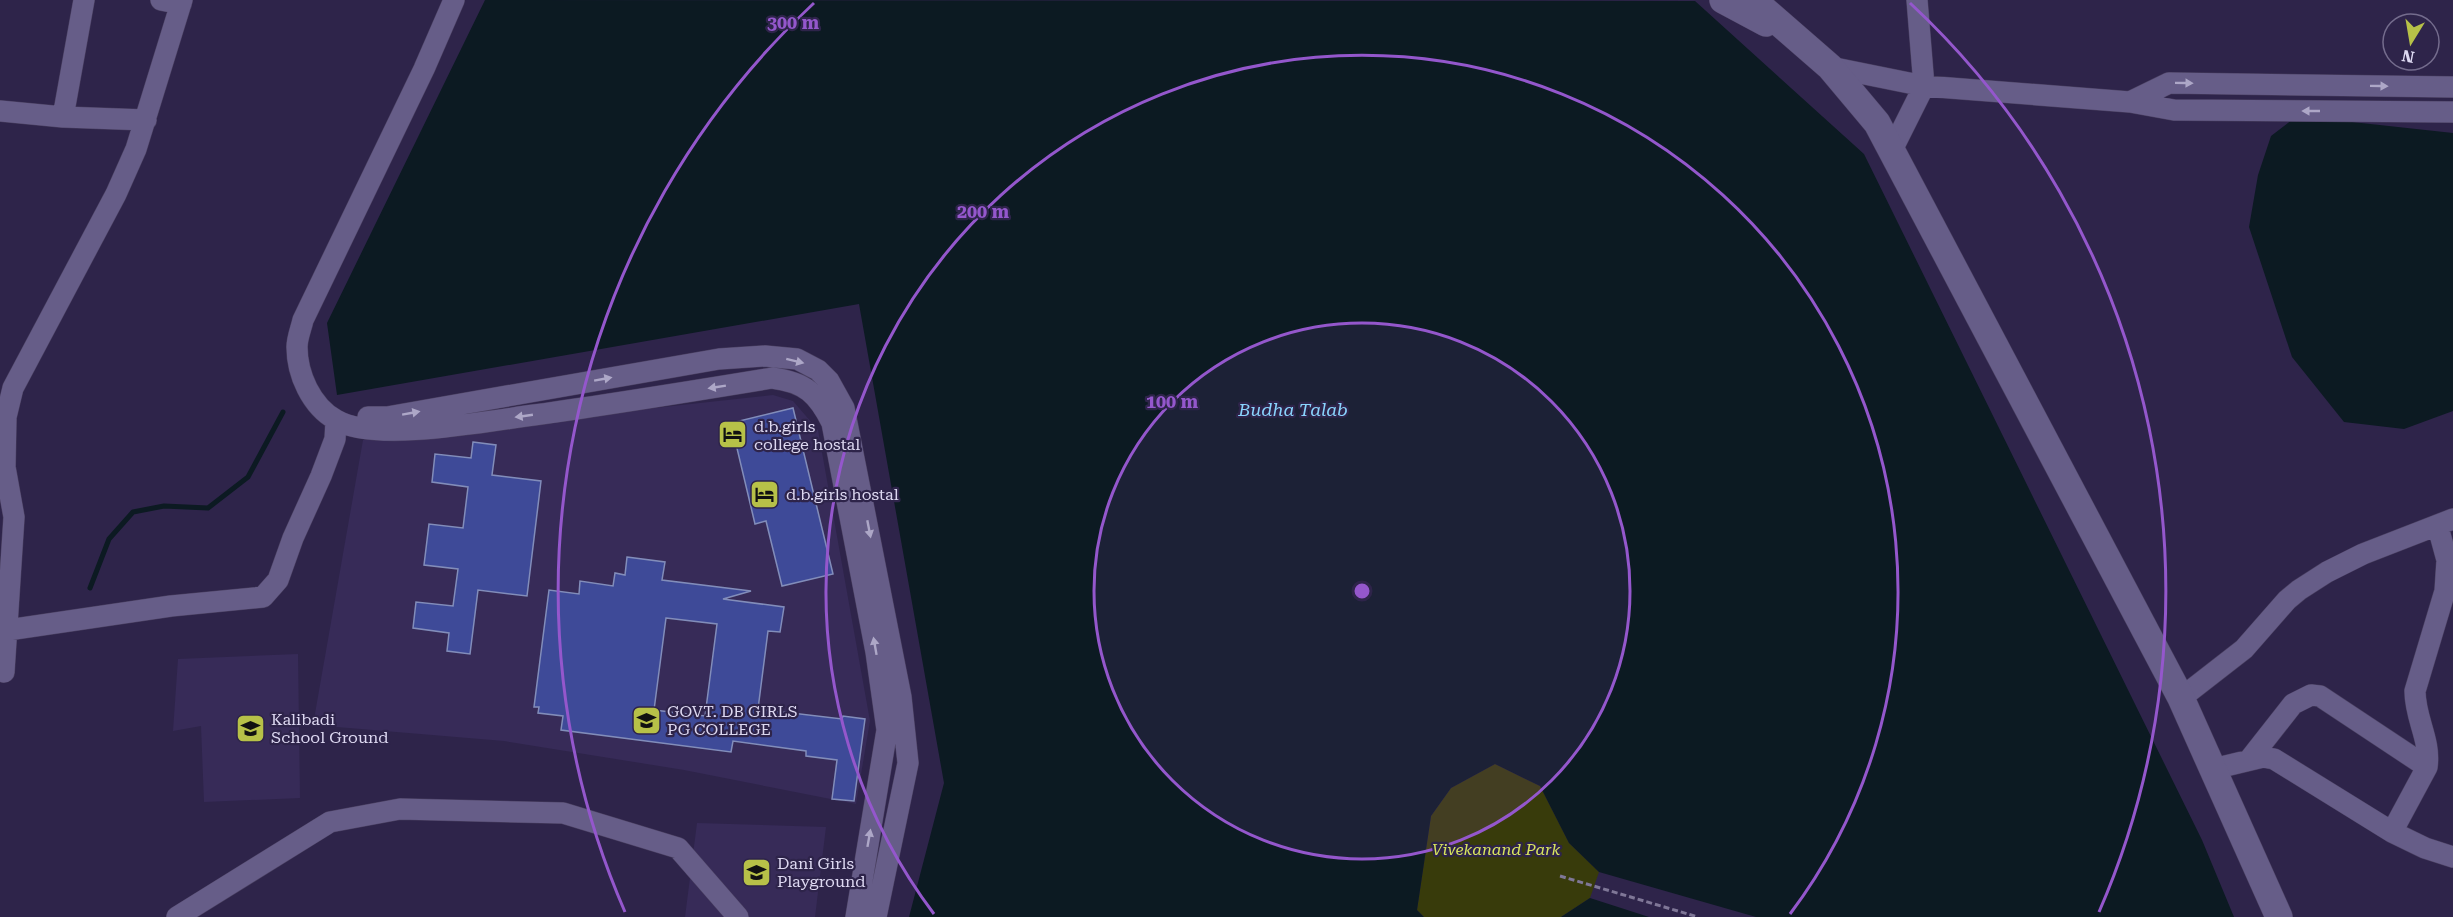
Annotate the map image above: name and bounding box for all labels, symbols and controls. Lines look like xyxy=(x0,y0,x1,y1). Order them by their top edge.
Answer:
text: 300 m xyxy=(767,12,820,33)
north arrow xyxy=(2381,12,2441,72)
text: N xyxy=(2400,46,2416,67)
one-way arrow xyxy=(2174,78,2193,88)
one-way arrow xyxy=(2369,81,2388,91)
one-way arrow xyxy=(2301,106,2320,116)
text: 200 m xyxy=(957,201,1010,222)
one-way arrow xyxy=(786,356,804,366)
one-way arrow xyxy=(593,374,612,383)
one-way arrow xyxy=(707,383,726,392)
text: 100 m xyxy=(1146,391,1199,412)
water label: Budha Talab xyxy=(1237,399,1348,420)
one-way arrow xyxy=(401,408,420,417)
one-way arrow xyxy=(514,412,533,421)
place label: d.b.girls college hostal xyxy=(754,417,860,454)
hotel icon: d.b.girls college hostal xyxy=(717,419,749,451)
hotel icon: d.b.girls hostal xyxy=(749,478,781,510)
place label: d.b.girls hostal xyxy=(786,485,899,504)
one-way arrow xyxy=(865,520,874,539)
centre of rings xyxy=(1352,581,1372,601)
one-way arrow xyxy=(870,636,879,655)
place label: GOVT. DB GIRLS PG COLLEGE xyxy=(667,702,797,739)
school or university icon: GOVT. DB GIRLS PG COLLEGE xyxy=(630,704,662,736)
place label: Kalibadi School Ground xyxy=(271,710,388,747)
school or university icon: Kalibadi School Ground xyxy=(234,712,266,744)
one-way arrow xyxy=(865,829,874,848)
park label: Vivekanand Park xyxy=(1432,840,1560,859)
place label: Dani Girls Playground xyxy=(777,854,866,891)
school or university icon: Dani Girls Playground xyxy=(740,856,772,888)

